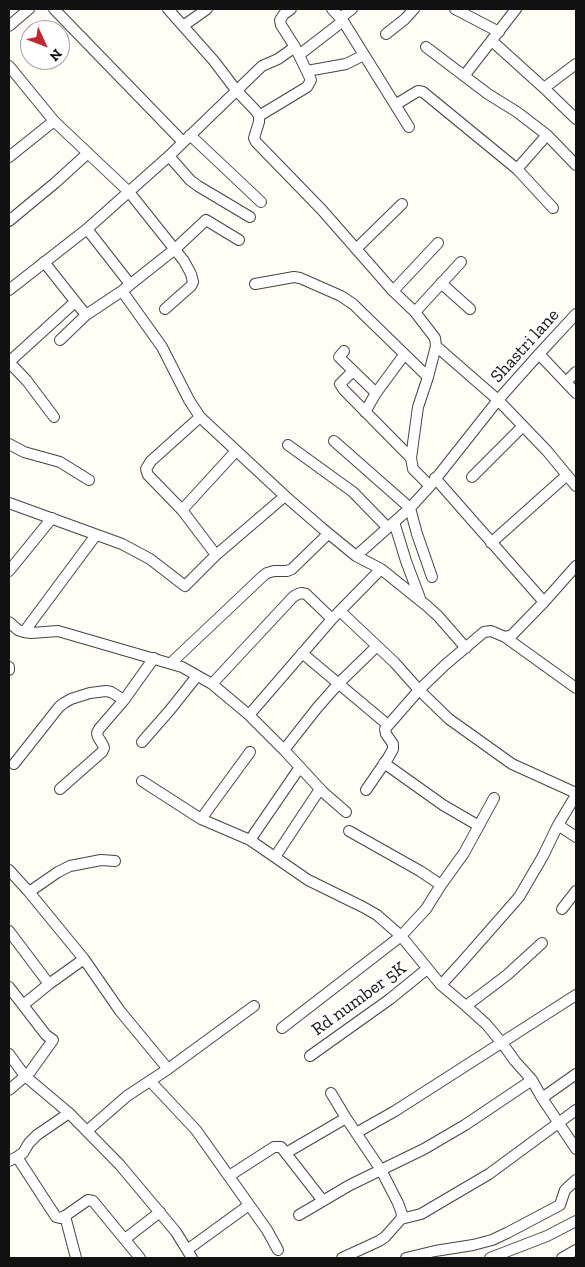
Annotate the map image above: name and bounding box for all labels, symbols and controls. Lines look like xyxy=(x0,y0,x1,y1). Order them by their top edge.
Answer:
north arrow xyxy=(20,20,70,70)
text: N xyxy=(46,45,65,65)
street label: Shastri lane xyxy=(486,305,564,387)
street label: Rd number 5K xyxy=(308,958,410,1040)

